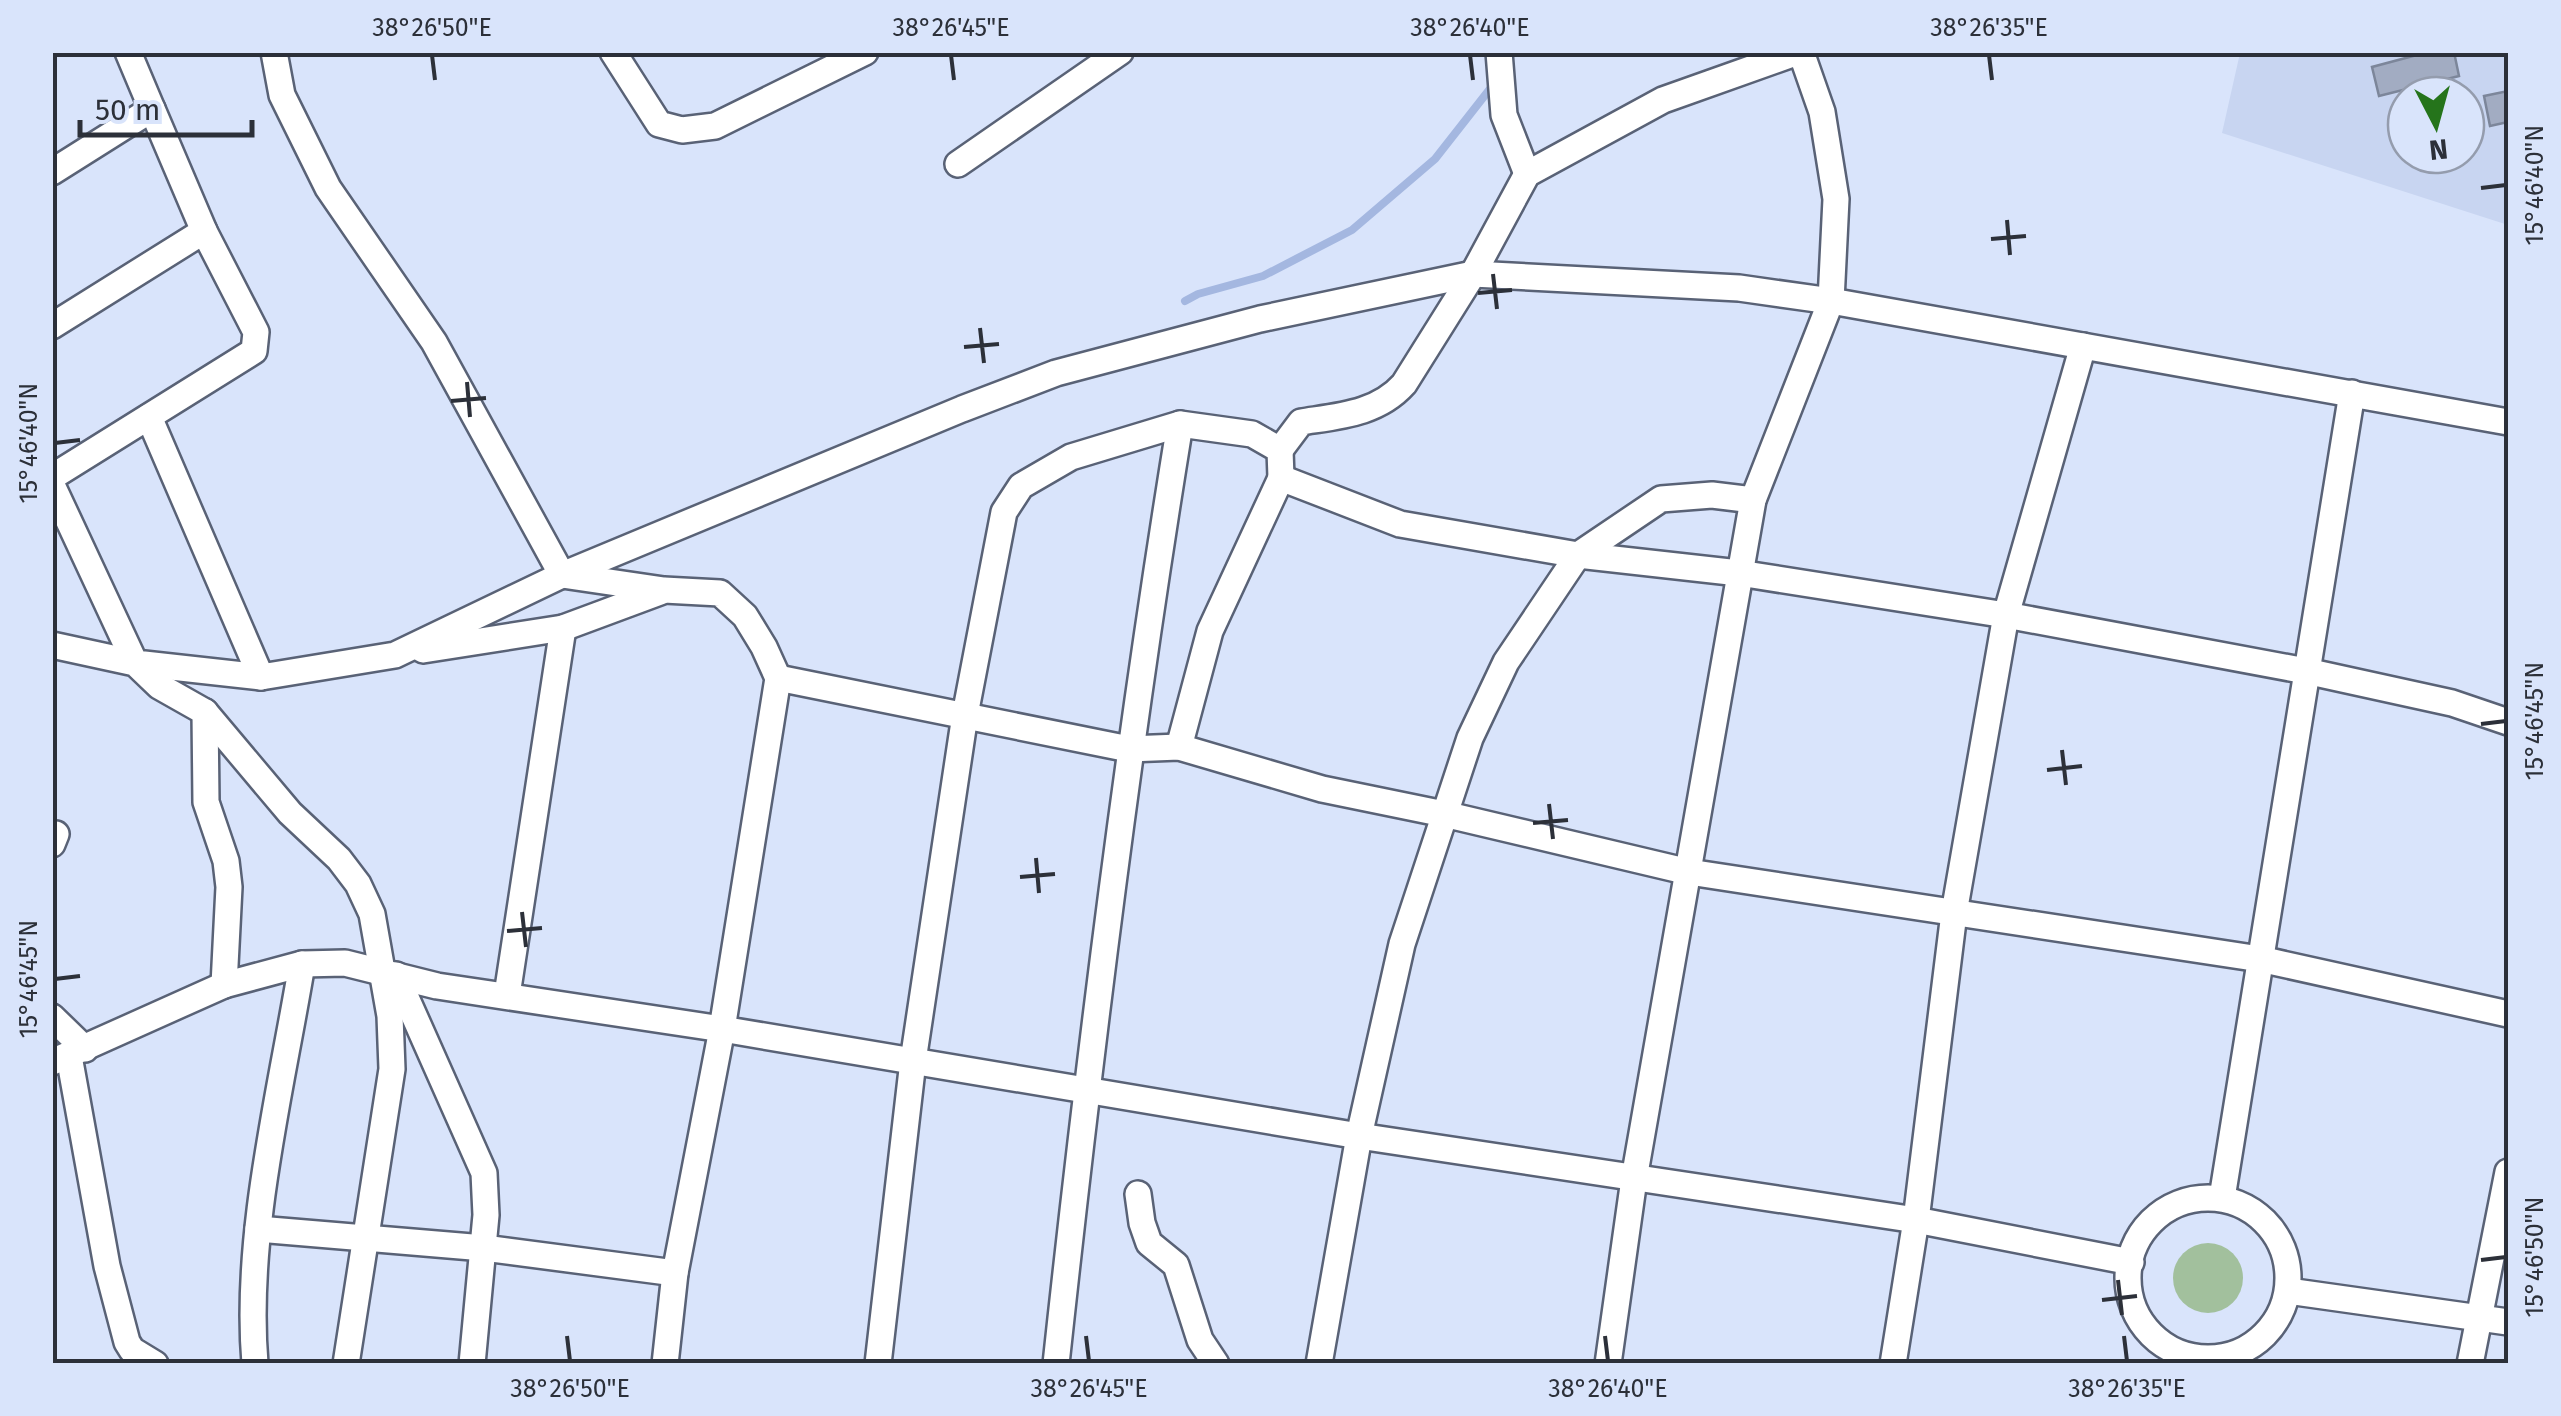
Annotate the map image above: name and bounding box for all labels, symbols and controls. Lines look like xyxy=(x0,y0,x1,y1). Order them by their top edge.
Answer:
text: 38°26'50"E xyxy=(372,13,492,43)
text: 38°26'45"E xyxy=(892,13,1010,43)
text: 38°26'40"E xyxy=(1410,13,1530,43)
text: 38°26'35"E xyxy=(1930,13,2048,43)
scale bar xyxy=(80,75,252,137)
north arrow xyxy=(2386,75,2486,175)
text: 50 m xyxy=(95,92,160,128)
text: 15°46'40"N xyxy=(2520,125,2550,245)
text: N xyxy=(2428,132,2450,167)
text: 15°46'40"N xyxy=(14,383,44,503)
text: 15°46'45"N xyxy=(2520,662,2550,780)
text: 15°46'45"N xyxy=(14,920,44,1038)
text: 15°46'50"N xyxy=(2520,1196,2550,1318)
text: 38°26'50"E xyxy=(510,1374,630,1404)
text: 38°26'45"E xyxy=(1030,1374,1148,1404)
text: 38°26'40"E xyxy=(1548,1374,1668,1404)
text: 38°26'35"E xyxy=(2068,1374,2186,1404)

